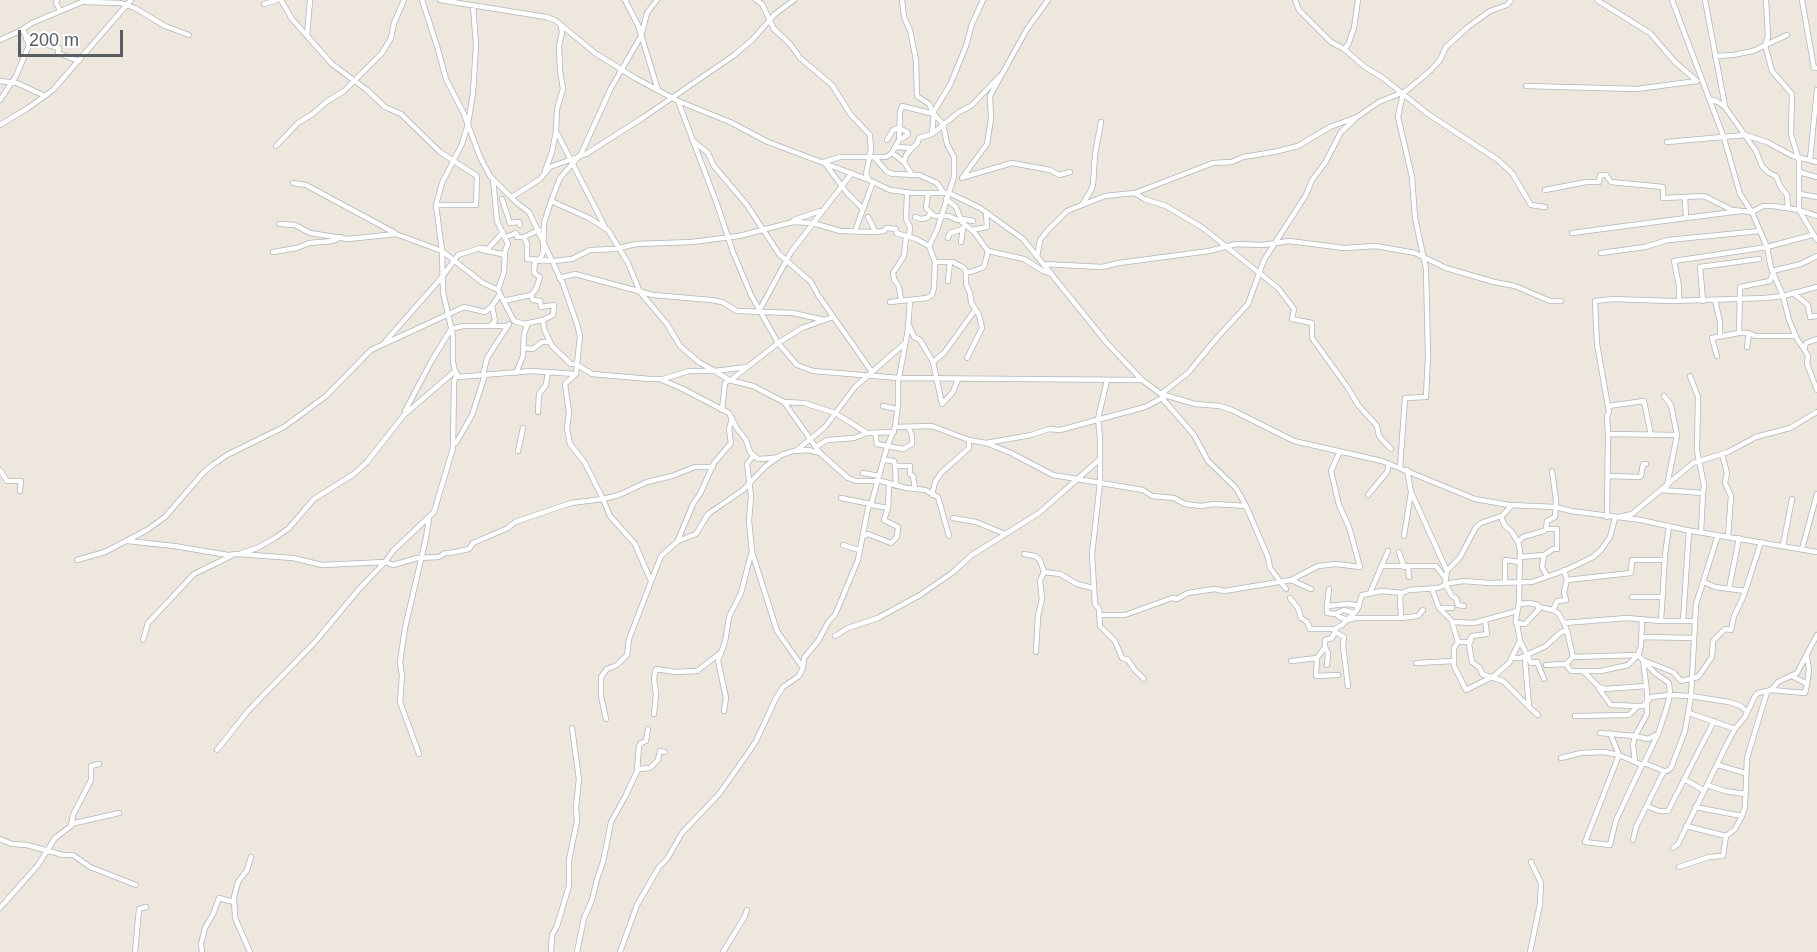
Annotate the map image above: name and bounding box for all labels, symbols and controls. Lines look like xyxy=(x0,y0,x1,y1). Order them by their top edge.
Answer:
scale bar xyxy=(21,18,126,56)
text: 200 m xyxy=(29,30,79,50)

